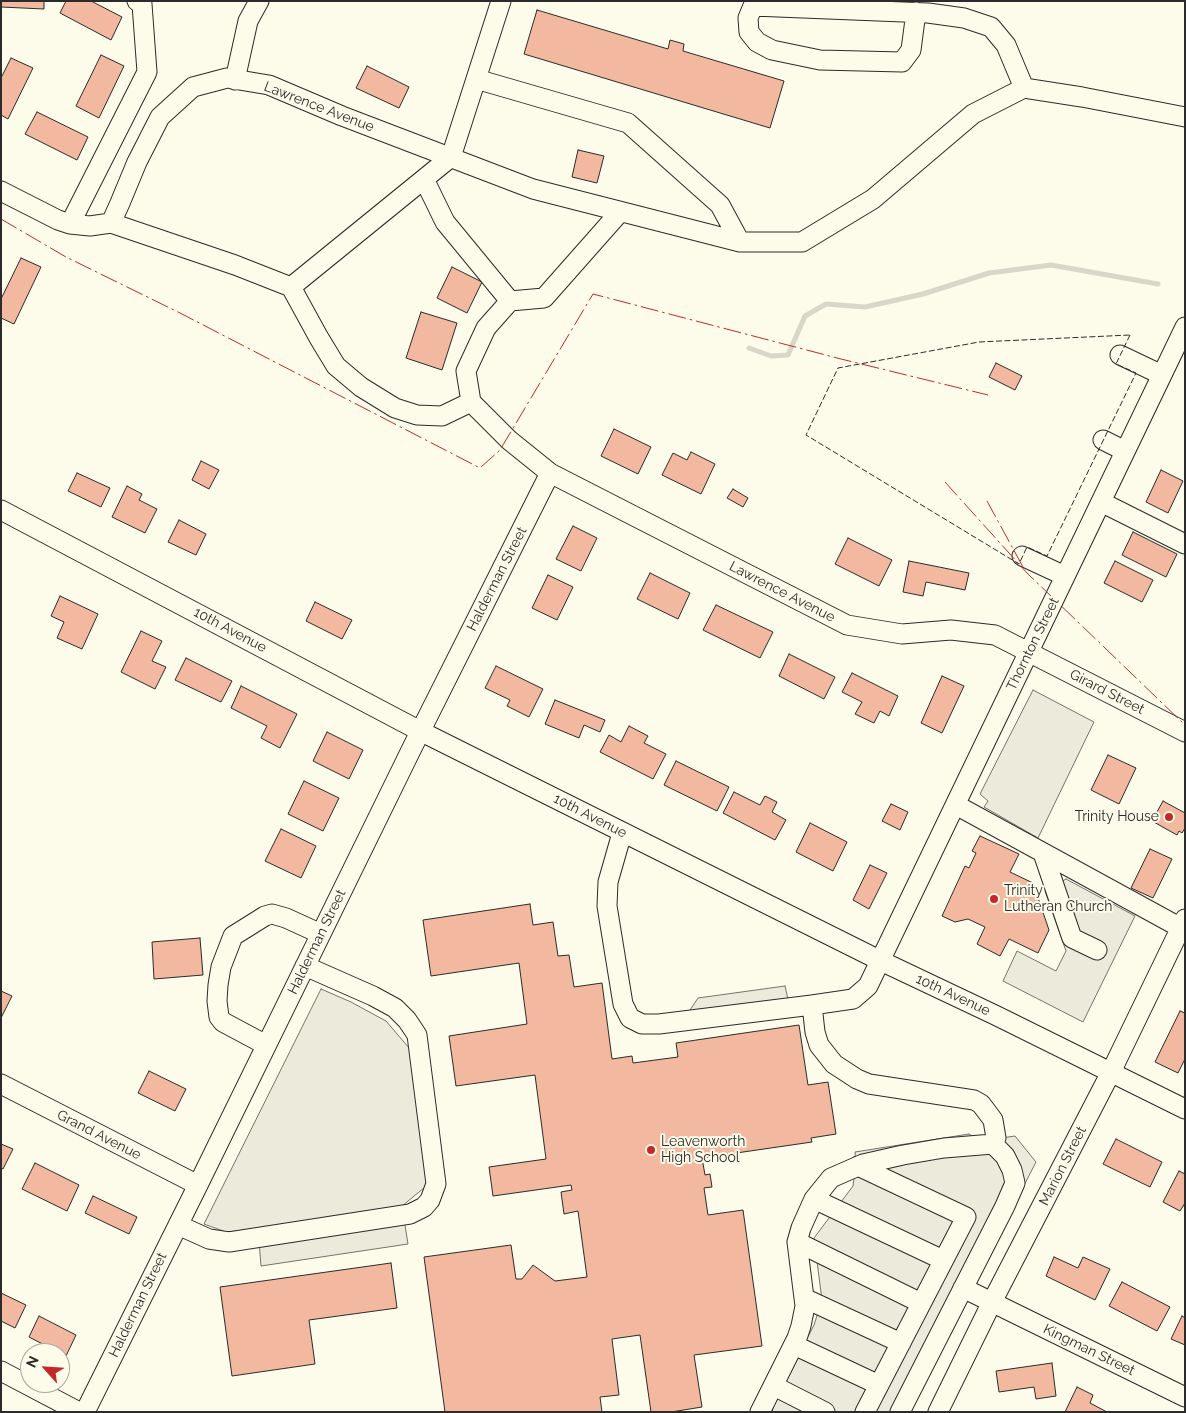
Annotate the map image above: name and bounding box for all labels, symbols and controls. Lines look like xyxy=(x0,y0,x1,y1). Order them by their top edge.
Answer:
street label: Lawrence Avenue xyxy=(262,78,376,136)
street label: Halderman Street xyxy=(464,524,530,634)
street label: Lawrence Avenue xyxy=(726,558,838,626)
street label: Thornton Street xyxy=(1003,595,1063,693)
street label: 10th Avenue xyxy=(191,604,269,656)
street label: Girard Street xyxy=(1067,666,1147,718)
street label: 10th Avenue xyxy=(550,790,630,842)
place label: Trinity House xyxy=(1075,809,1159,825)
marker: Trinity House xyxy=(1163,811,1175,823)
place label: Trinity Lutheran Church xyxy=(1004,883,1112,916)
street label: Halderman Street xyxy=(284,887,350,997)
marker: Trinity Lutheran Church xyxy=(988,893,1000,905)
street label: 10th Avenue xyxy=(913,970,993,1020)
street label: Grand Avenue xyxy=(54,1107,144,1163)
street label: Marion Street xyxy=(1036,1124,1090,1208)
place label: Leavenworth High School xyxy=(661,1134,745,1166)
marker: Leavenworth High School xyxy=(645,1144,657,1156)
street label: Halderman Street xyxy=(105,1250,171,1360)
street label: Kingman Street xyxy=(1040,1321,1138,1379)
north arrow xyxy=(20,1343,70,1393)
text: N xyxy=(23,1354,42,1370)

